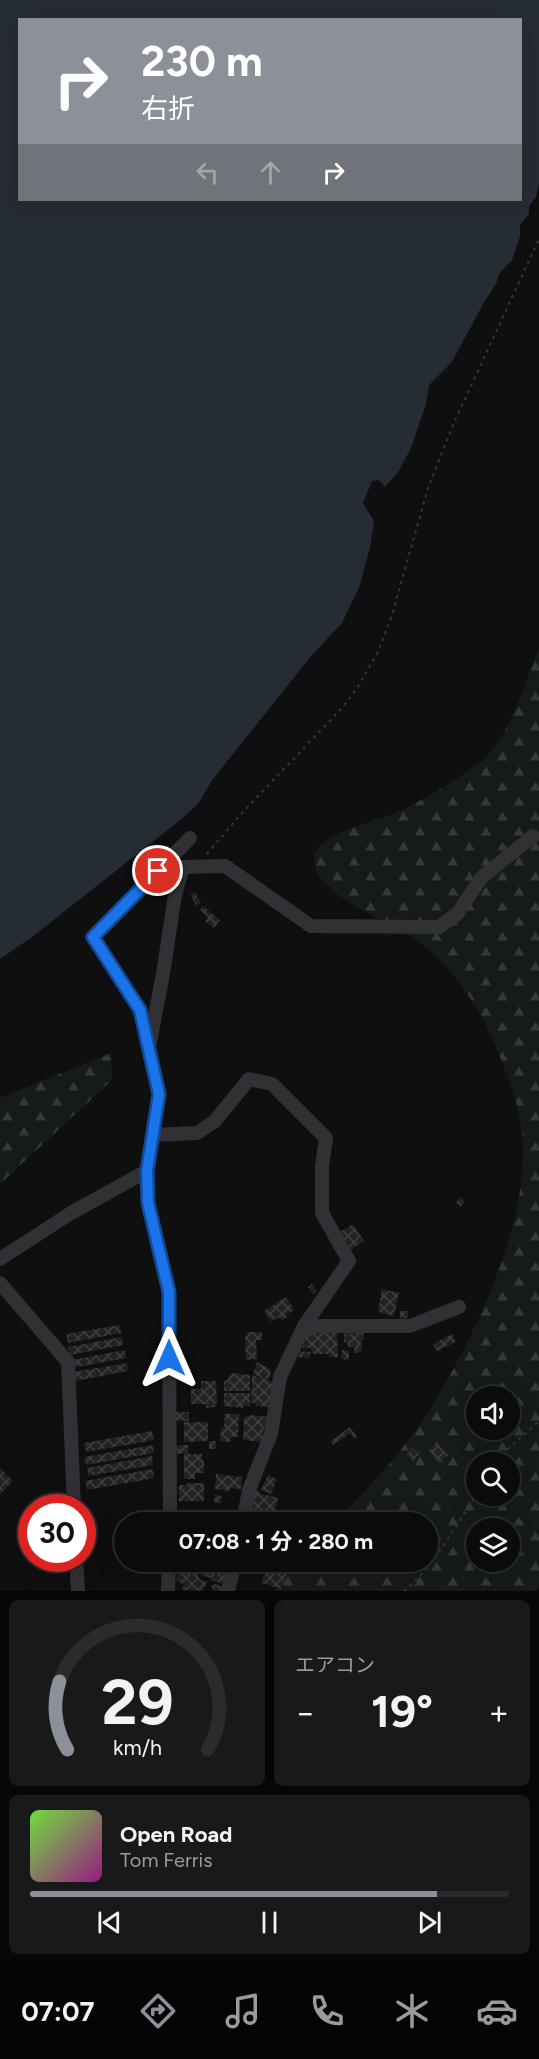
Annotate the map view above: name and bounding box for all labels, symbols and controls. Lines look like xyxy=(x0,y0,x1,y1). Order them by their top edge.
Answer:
text: 230 m xyxy=(141,36,263,87)
icon: right xyxy=(42,42,120,120)
text: 右折 xyxy=(141,92,195,125)
icon: left xyxy=(191,156,224,189)
icon: ahead xyxy=(254,156,287,189)
icon: right xyxy=(317,156,350,189)
pin xyxy=(132,845,183,896)
icon: arrive xyxy=(141,854,174,887)
position arrow xyxy=(137,1326,201,1390)
map controls xyxy=(466,1386,520,1572)
button: sound xyxy=(466,1386,520,1440)
button: search xyxy=(466,1452,520,1506)
speed limit sign: 30 xyxy=(18,1494,96,1572)
button: layers xyxy=(466,1518,520,1572)
text: 07:08 · 1 分 · 280 m xyxy=(179,1528,373,1555)
text: エアコン xyxy=(295,1653,375,1677)
text: 29 xyxy=(101,1665,173,1740)
text: 19° xyxy=(371,1684,433,1738)
text: − xyxy=(295,1693,316,1732)
text: + xyxy=(488,1693,509,1732)
text: km/h xyxy=(113,1735,161,1760)
text: Open Road xyxy=(120,1821,232,1848)
text: Tom Ferris xyxy=(120,1848,213,1872)
icon: previous xyxy=(93,1906,126,1939)
icon: pause xyxy=(253,1906,286,1939)
icon: next xyxy=(413,1906,446,1939)
icon: directions xyxy=(137,1990,179,2032)
icon: music xyxy=(222,1990,264,2032)
icon: phone xyxy=(306,1990,348,2032)
icon: climate xyxy=(391,1990,433,2032)
icon: car xyxy=(476,1990,518,2032)
text: 07:07 xyxy=(21,1995,94,2028)

